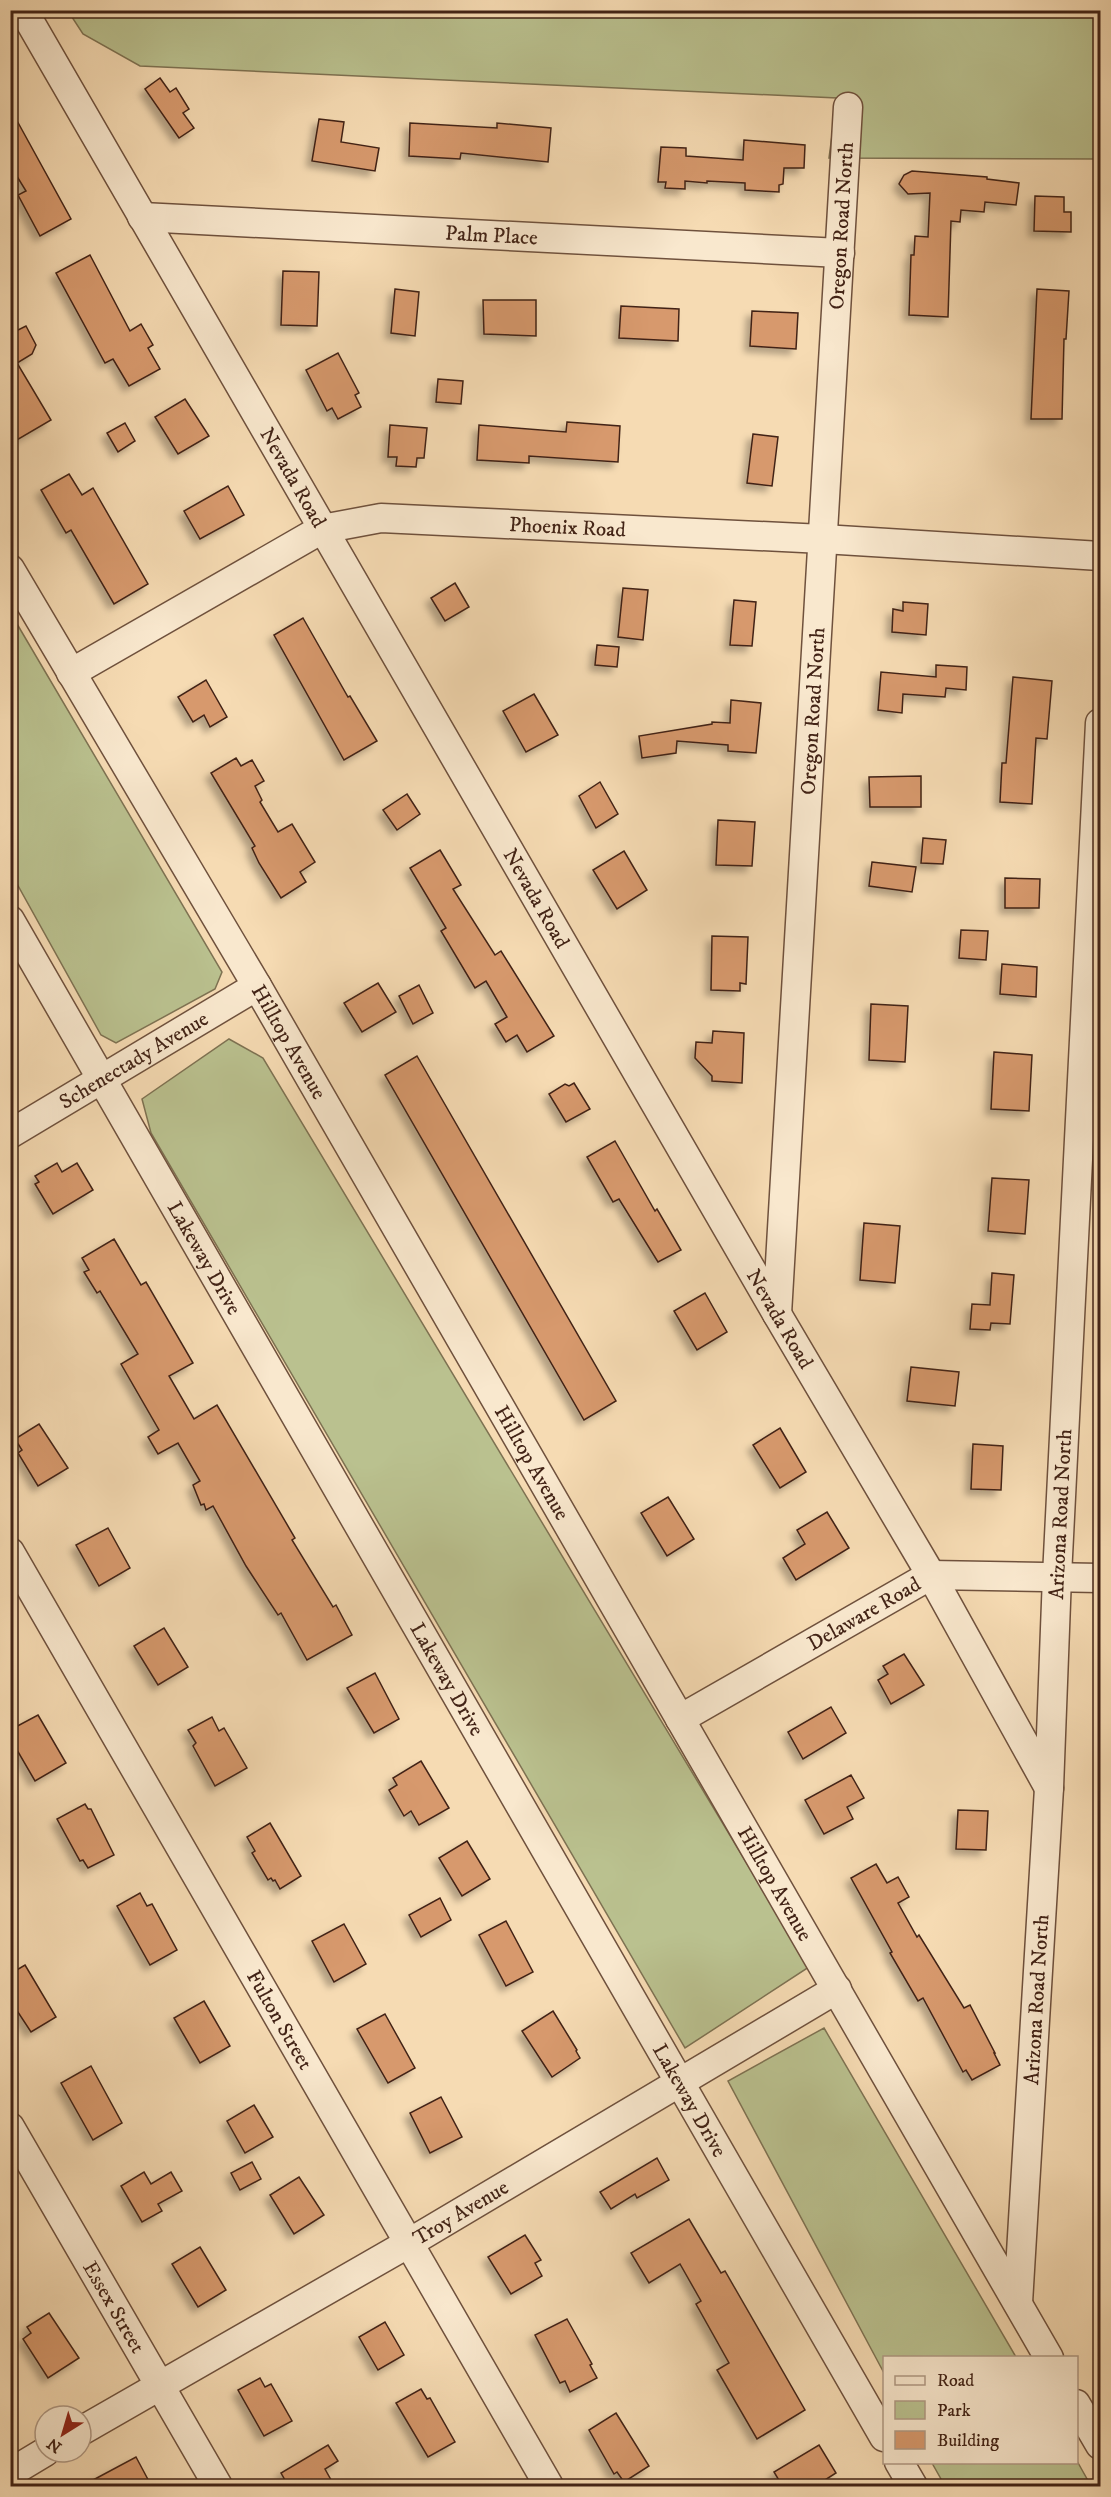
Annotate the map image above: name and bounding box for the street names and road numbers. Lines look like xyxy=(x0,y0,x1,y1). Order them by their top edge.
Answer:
street label: Oregon Road North xyxy=(824,141,860,311)
street label: Palm Place xyxy=(444,221,539,251)
street label: Nevada Road xyxy=(253,423,332,533)
street label: Phoenix Road xyxy=(508,512,627,544)
street label: Oregon Road North xyxy=(796,627,831,796)
street label: Nevada Road xyxy=(497,844,575,954)
street label: Hilltop Avenue xyxy=(245,980,332,1104)
street label: Schenectady Avenue xyxy=(55,1006,214,1116)
street label: Lakeway Drive xyxy=(161,1197,247,1320)
street label: Nevada Road xyxy=(740,1265,819,1374)
street label: Hilltop Avenue xyxy=(488,1401,575,1525)
street label: Arizona Road North xyxy=(1044,1428,1078,1600)
street label: Delaware Road xyxy=(803,1571,926,1657)
street label: Lakeway Drive xyxy=(404,1618,489,1741)
street label: Hilltop Avenue xyxy=(731,1822,818,1946)
street label: Arizona Road North xyxy=(1019,1914,1055,2086)
street label: Fulton Street xyxy=(240,1966,318,2075)
street label: Lakeway Drive xyxy=(646,2039,732,2162)
street label: Troy Avenue xyxy=(408,2175,514,2252)
street label: Essex Street xyxy=(77,2257,150,2358)

